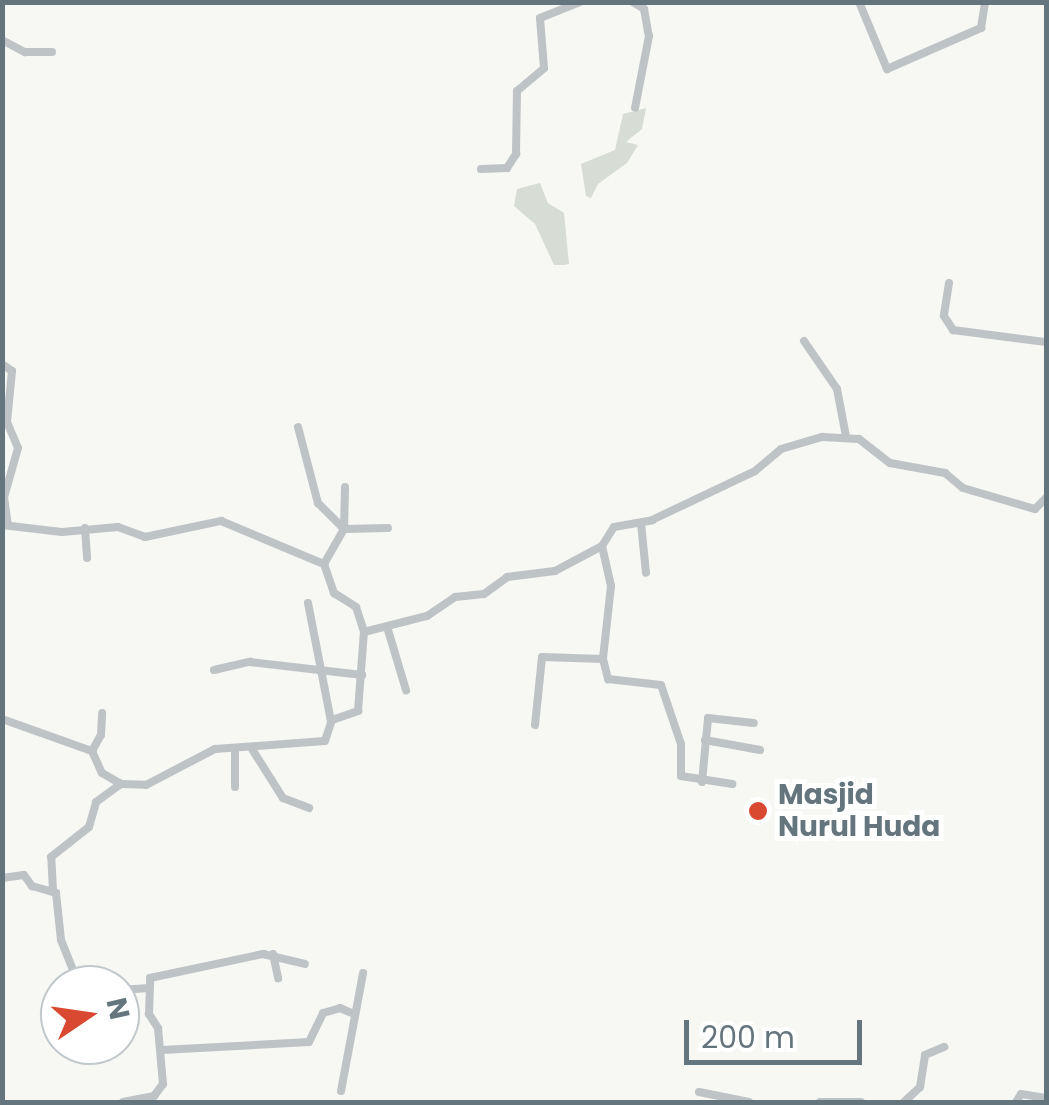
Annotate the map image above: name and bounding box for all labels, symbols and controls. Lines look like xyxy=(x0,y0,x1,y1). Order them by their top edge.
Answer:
place label: Masjid Nurul Huda xyxy=(778,778,940,844)
marker: Masjid Nurul Huda xyxy=(747,800,769,822)
north arrow xyxy=(40,965,140,1065)
text: N xyxy=(96,994,139,1023)
scale bar xyxy=(689,1000,866,1062)
text: 200 m xyxy=(701,1016,795,1059)

